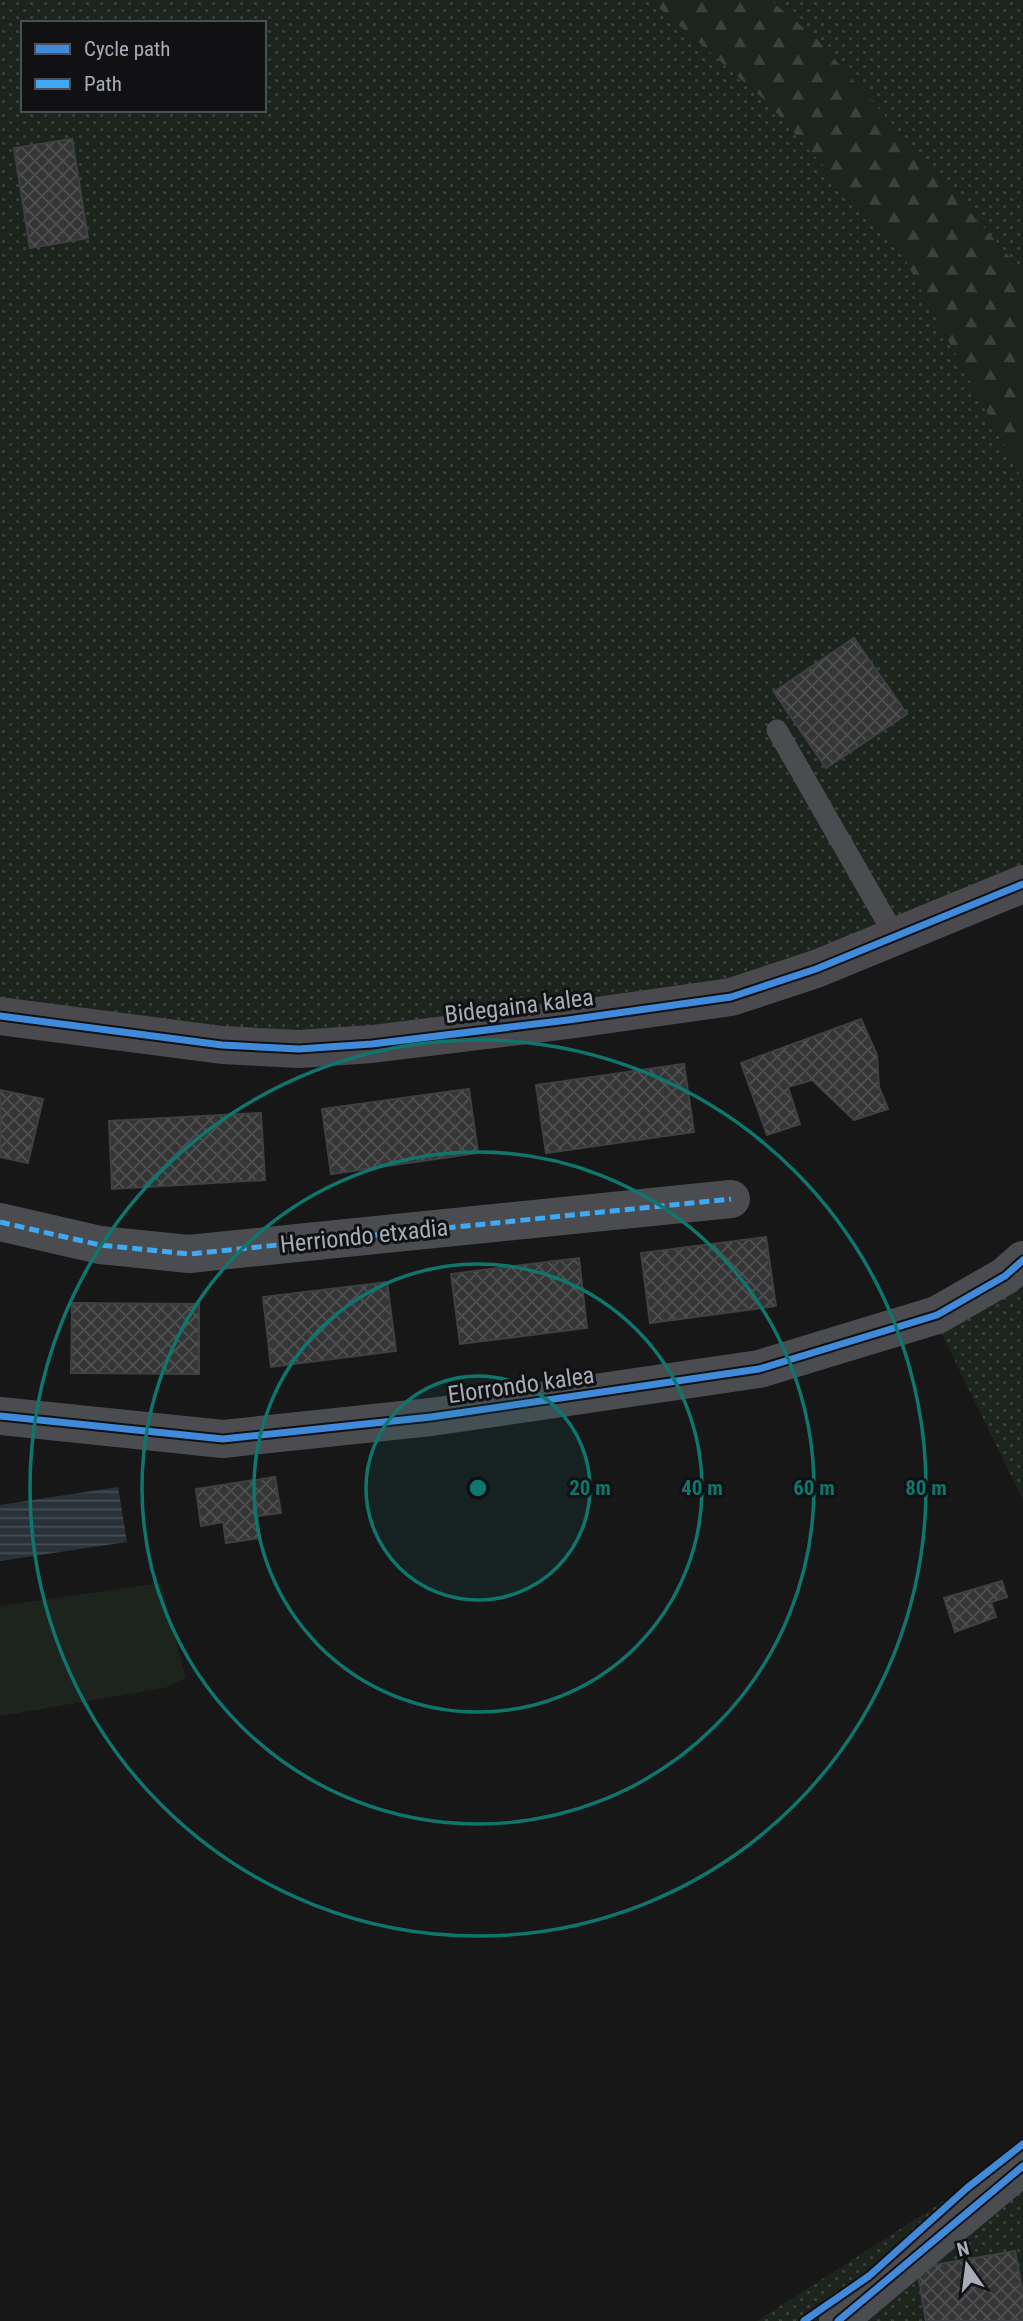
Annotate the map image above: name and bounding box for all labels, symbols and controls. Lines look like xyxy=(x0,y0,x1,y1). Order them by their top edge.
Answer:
legend xyxy=(21,21,266,112)
text: Cycle path xyxy=(84,37,170,61)
text: Path xyxy=(84,72,122,96)
street label: Bidegaina kalea xyxy=(443,983,595,1029)
street label: Herriondo etxadia xyxy=(279,1213,449,1259)
street label: Elorrondo kalea xyxy=(446,1361,596,1409)
centre of rings xyxy=(466,1476,490,1500)
text: 20 m xyxy=(569,1476,611,1500)
text: 40 m xyxy=(681,1476,723,1500)
text: 60 m xyxy=(793,1476,835,1500)
text: 80 m xyxy=(905,1476,947,1500)
north arrow xyxy=(932,2230,1002,2300)
text: N xyxy=(955,2236,971,2262)

